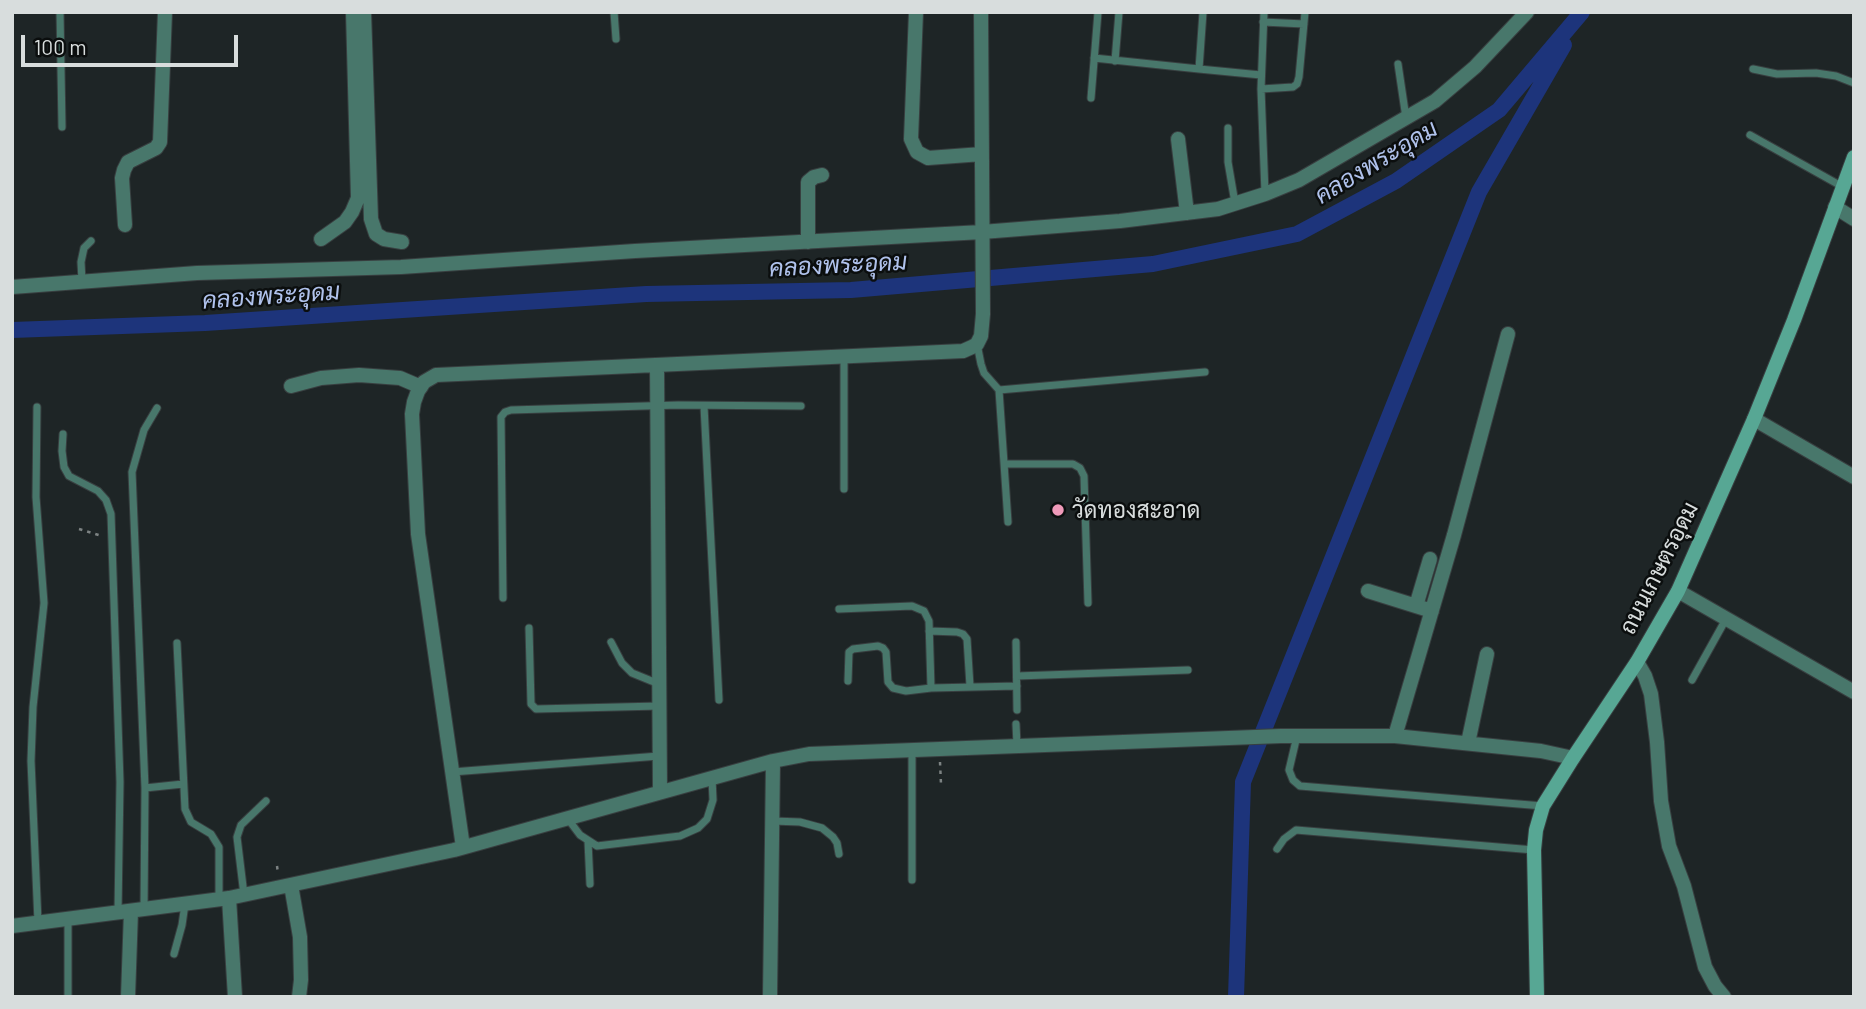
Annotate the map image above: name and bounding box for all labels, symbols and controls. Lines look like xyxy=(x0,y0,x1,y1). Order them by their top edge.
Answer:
scale bar xyxy=(24,21,242,65)
text: 100 m xyxy=(34,34,87,59)
water label: คลองพระอุดม xyxy=(1309,114,1443,210)
water label: คลองพระอุดม xyxy=(768,247,908,283)
water label: คลองพระอุดม xyxy=(201,277,341,315)
place label: วัดทองสะอาด xyxy=(1072,496,1200,524)
street label: ถนนเกษตรอุดม xyxy=(1614,497,1704,639)
marker: วัดทองสะอาด xyxy=(1050,502,1066,518)

